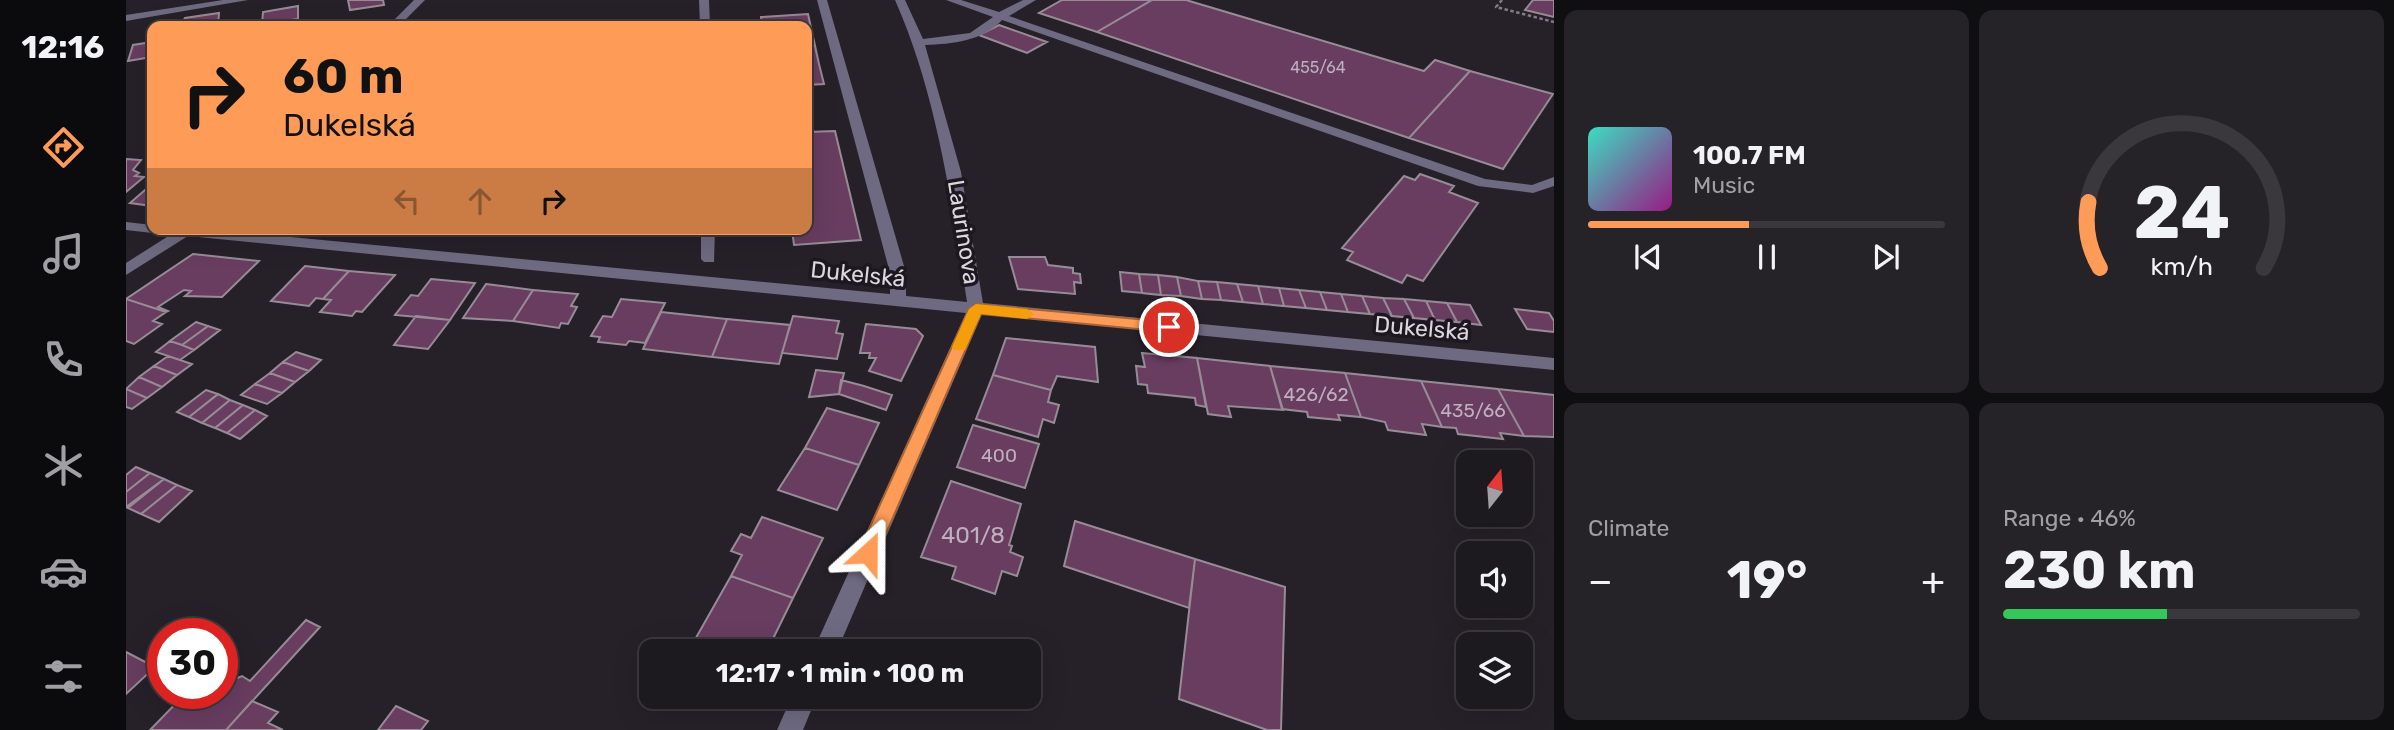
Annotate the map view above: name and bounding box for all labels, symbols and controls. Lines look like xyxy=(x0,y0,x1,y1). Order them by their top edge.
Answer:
text: 12:16 xyxy=(22,28,104,66)
text: 60 m xyxy=(283,47,404,105)
icon: right xyxy=(168,49,259,140)
house number: 455/64 xyxy=(1290,58,1346,77)
text: Dukelská xyxy=(283,106,416,144)
icon: directions xyxy=(39,123,88,172)
text: 100.7 FM xyxy=(1693,140,1806,171)
text: 24 xyxy=(2133,170,2230,256)
text: Music xyxy=(1693,171,1755,199)
street label: Laurinova xyxy=(942,178,986,286)
icon: left xyxy=(388,182,426,220)
icon: ahead xyxy=(461,182,499,220)
icon: right xyxy=(534,182,572,220)
icon: music xyxy=(39,229,88,278)
icon: previous xyxy=(1629,238,1667,276)
icon: pause xyxy=(1748,238,1786,276)
icon: next xyxy=(1867,238,1905,276)
text: km/h xyxy=(2150,252,2213,281)
street label: Dukelská xyxy=(809,255,907,293)
pin xyxy=(1139,297,1199,357)
icon: arrive xyxy=(1150,308,1188,346)
street label: Dukelská xyxy=(1373,310,1471,346)
icon: phone xyxy=(39,335,88,384)
house number: 426/62 xyxy=(1283,383,1349,406)
house number: 435/66 xyxy=(1440,399,1506,422)
icon: climate xyxy=(39,441,88,490)
house number: 400 xyxy=(981,444,1017,467)
north arrow xyxy=(1456,450,1533,527)
map controls xyxy=(1456,450,1533,709)
text: Range · 46% xyxy=(2003,504,2136,532)
text: Climate xyxy=(1588,514,1669,542)
position arrow xyxy=(831,516,905,590)
house number: 401/8 xyxy=(941,521,1005,549)
text: 230 km xyxy=(2003,539,2196,601)
button: sound xyxy=(1456,541,1533,618)
icon: car xyxy=(39,547,88,596)
text: 19° xyxy=(1727,549,1807,611)
text: − xyxy=(1588,558,1613,604)
text: + xyxy=(1921,558,1945,604)
speed limit sign: 30 xyxy=(147,618,238,709)
button: layers xyxy=(1456,632,1533,709)
icon: filters xyxy=(39,652,88,701)
text: 12:17 · 1 min · 100 m xyxy=(716,658,964,689)

